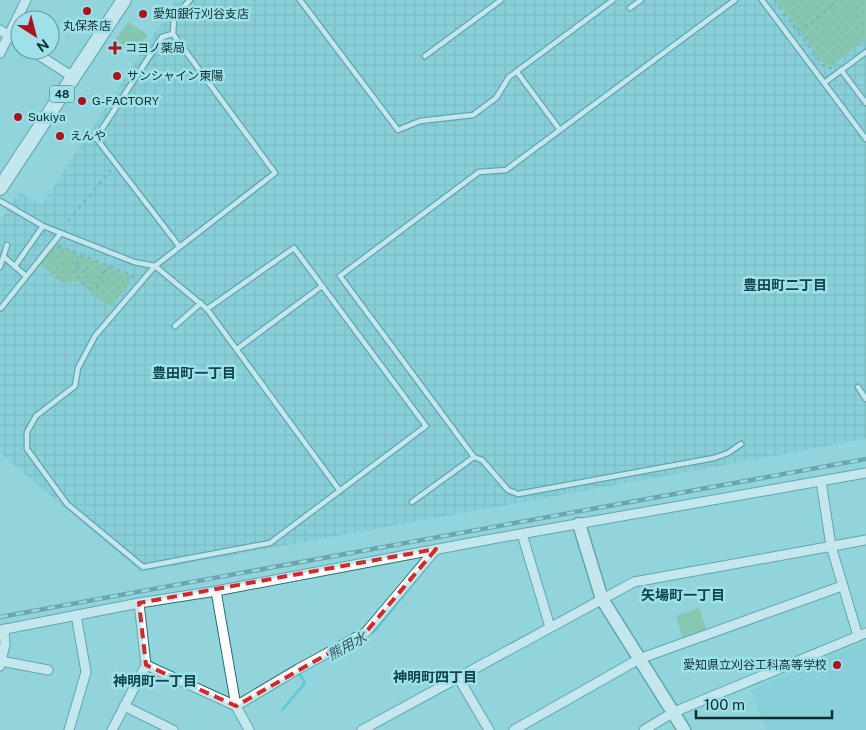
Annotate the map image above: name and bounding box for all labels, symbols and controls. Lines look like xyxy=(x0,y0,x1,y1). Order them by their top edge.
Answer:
marker: 丸保茶店 xyxy=(81,5,93,17)
place label: 愛知銀行刈谷支店 xyxy=(153,7,249,21)
marker: 愛知銀行刈谷支店 xyxy=(137,8,149,20)
north arrow xyxy=(10,10,60,60)
place label: 丸保茶店 xyxy=(63,19,111,33)
text: N xyxy=(34,36,52,55)
place label: コヨノ薬局 xyxy=(125,41,185,55)
marker: コヨノ薬局 xyxy=(109,42,121,54)
place label: サンシャイン東陽 xyxy=(127,69,223,83)
marker: サンシャイン東陽 xyxy=(111,70,123,82)
road number: 48 xyxy=(50,86,74,102)
place label: G-FACTORY xyxy=(92,94,160,108)
marker: G-FACTORY xyxy=(76,95,88,107)
place label: Sukiya xyxy=(28,110,66,124)
marker: Sukiya xyxy=(12,111,24,123)
place label: えんや xyxy=(70,129,106,143)
marker: えんや xyxy=(54,130,66,142)
district label: 豊田町二丁目 xyxy=(743,277,827,293)
district label: 豊田町一丁目 xyxy=(152,365,236,381)
district label: 矢場町一丁目 xyxy=(641,587,725,603)
water label: 熊用水 xyxy=(325,628,371,663)
place label: 愛知県立刈谷工科高等学校 xyxy=(683,658,827,672)
marker: 愛知県立刈谷工科高等学校 xyxy=(831,659,843,671)
district label: 神明町四丁目 xyxy=(393,669,477,685)
district label: 神明町一丁目 xyxy=(113,673,197,689)
scale bar xyxy=(696,688,832,720)
text: 100 m xyxy=(704,696,745,713)

